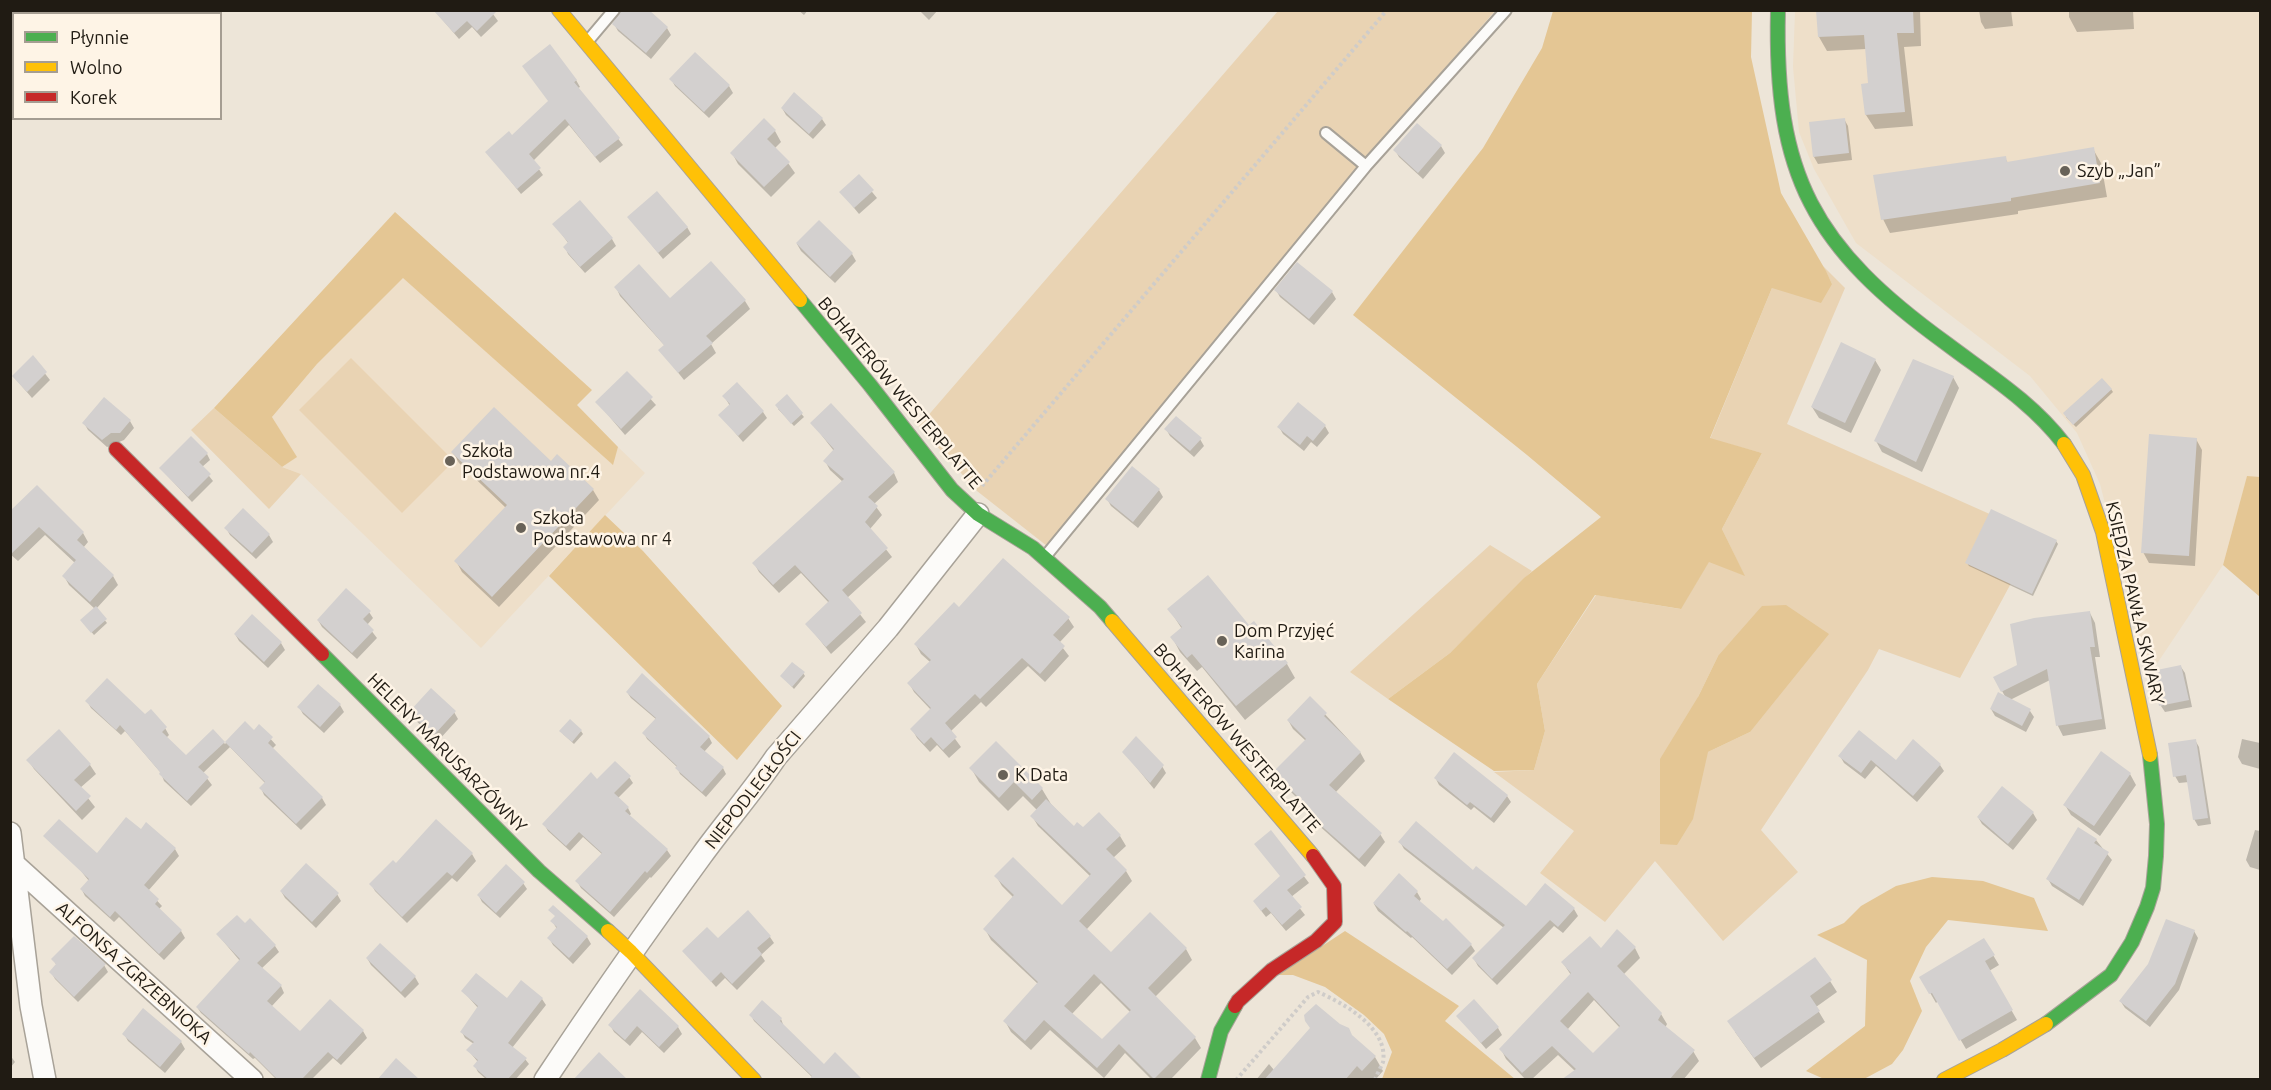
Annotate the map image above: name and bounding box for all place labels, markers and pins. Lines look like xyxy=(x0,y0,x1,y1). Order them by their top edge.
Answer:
place label: Szyb „Jan” xyxy=(2077,160,2161,182)
marker: Szyb „Jan” xyxy=(2058,164,2072,178)
place label: Szkoła Podstawowa nr.4 xyxy=(462,440,600,482)
marker: Szkoła Podstawowa nr.4 xyxy=(443,454,457,468)
place label: Szkoła Podstawowa nr 4 xyxy=(533,507,672,550)
marker: Szkoła Podstawowa nr 4 xyxy=(514,521,528,535)
place label: Dom Przyjęć Karina xyxy=(1234,620,1334,662)
marker: Dom Przyjęć Karina xyxy=(1215,634,1229,648)
place label: K Data xyxy=(1015,764,1068,786)
marker: K Data xyxy=(996,768,1010,782)

